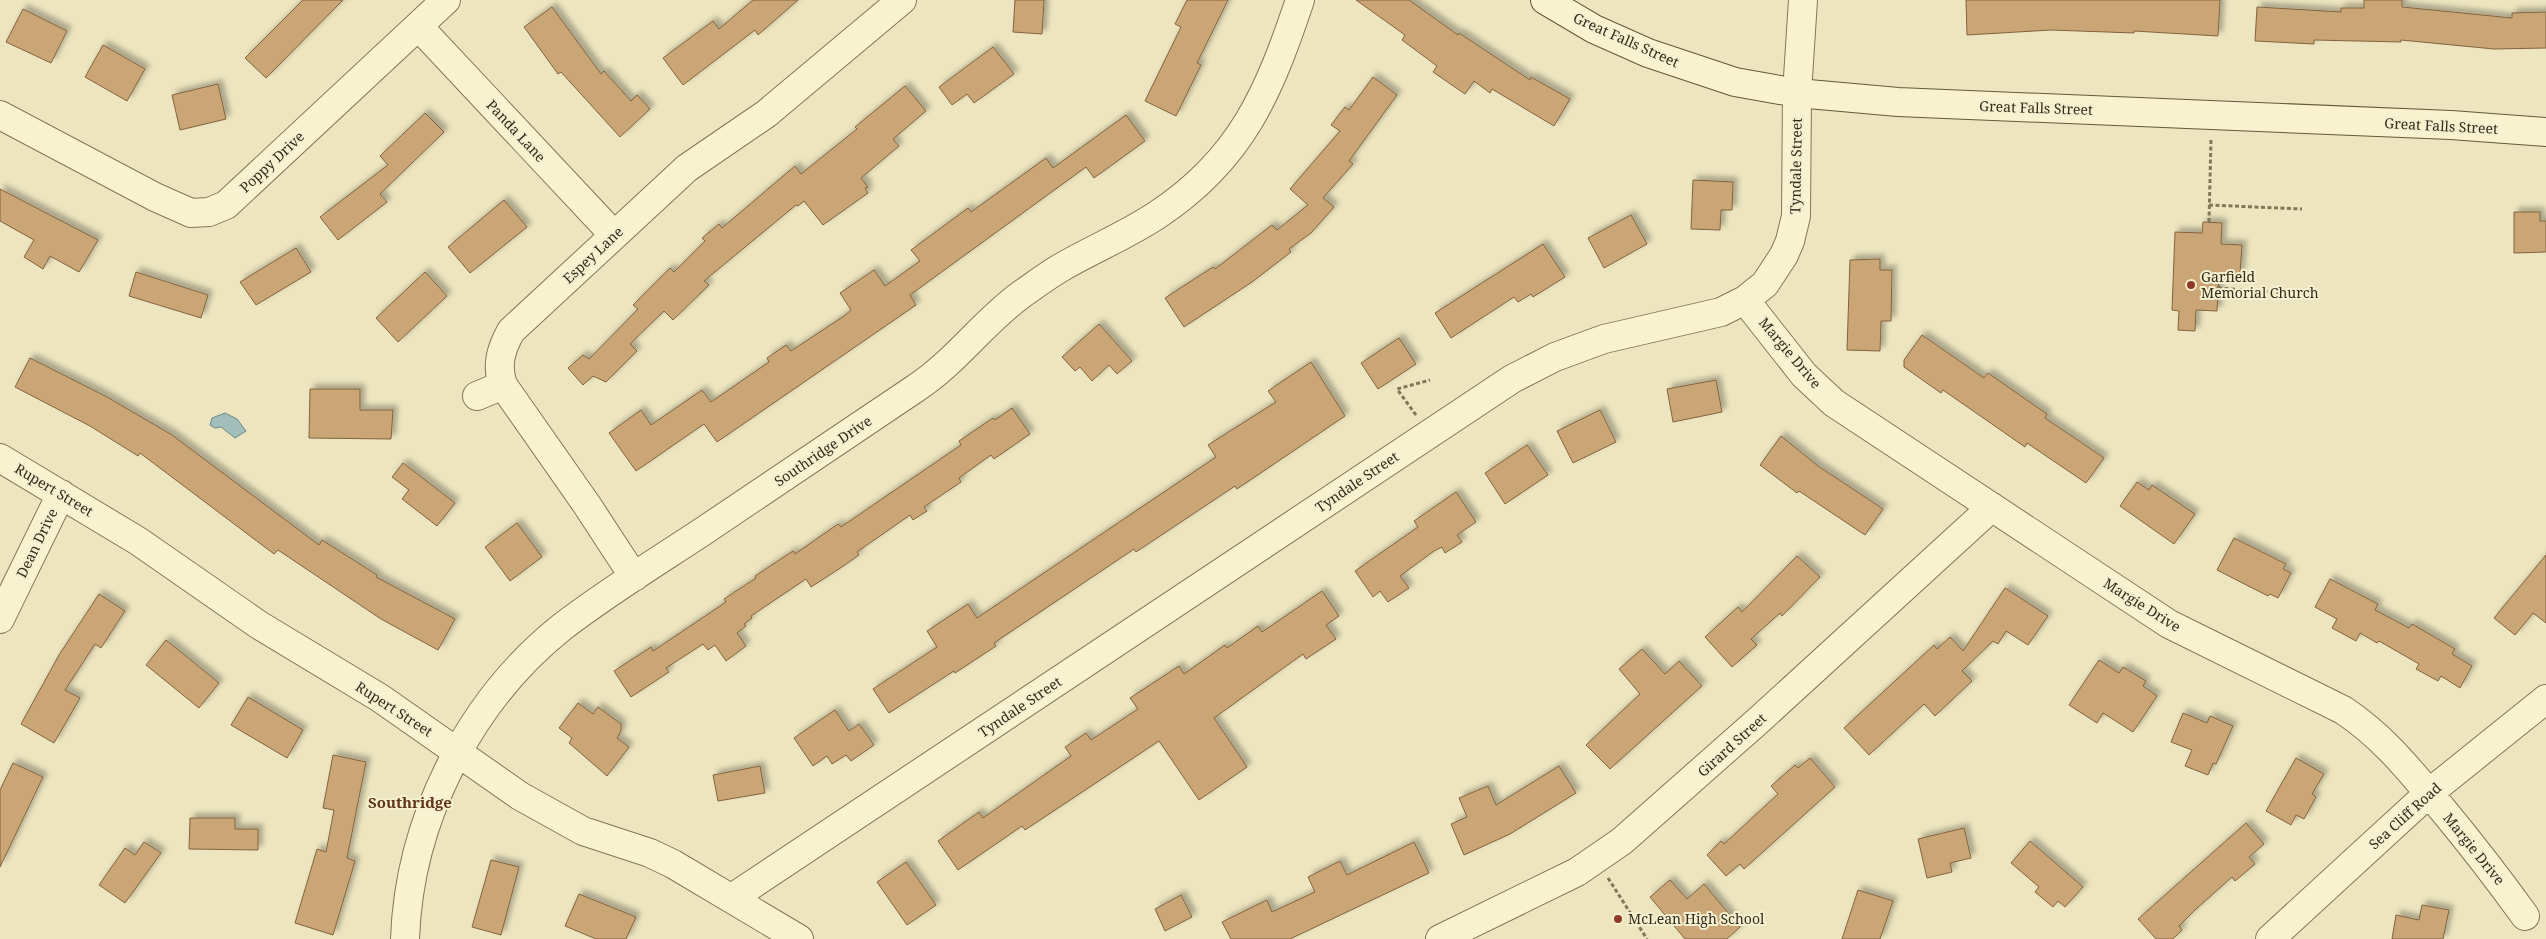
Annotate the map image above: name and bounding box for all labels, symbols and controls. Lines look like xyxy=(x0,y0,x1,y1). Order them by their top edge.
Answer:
street label: Great Falls Street xyxy=(1570,8,1682,71)
street label: Panda Lane xyxy=(483,95,550,166)
street label: Great Falls Street xyxy=(1979,96,2093,119)
street label: Great Falls Street xyxy=(2384,113,2498,138)
street label: Tyndale Street xyxy=(1785,118,1806,214)
street label: Poppy Drive xyxy=(235,127,308,196)
street label: Espey Lane xyxy=(558,222,627,287)
place label: Garfield Memorial Church xyxy=(2201,267,2319,302)
marker: Garfield Memorial Church xyxy=(2185,279,2197,291)
street label: Margie Drive xyxy=(1755,313,1826,392)
street label: Southridge Drive xyxy=(770,411,875,490)
street label: Tyndale Street xyxy=(1311,447,1402,516)
street label: Rupert Street xyxy=(11,459,97,521)
street label: Dean Drive xyxy=(12,505,62,581)
street label: Margie Drive xyxy=(2100,573,2184,636)
street label: Tyndale Street xyxy=(974,672,1065,741)
street label: Rupert Street xyxy=(352,677,437,741)
street label: Girard Street xyxy=(1693,709,1770,781)
street label: Sea Cliff Road xyxy=(2364,778,2445,853)
district label: Southridge xyxy=(368,792,452,812)
street label: Margie Drive xyxy=(2439,809,2509,889)
place label: McLean High School xyxy=(1628,909,1765,928)
marker: McLean High School xyxy=(1612,913,1624,925)

